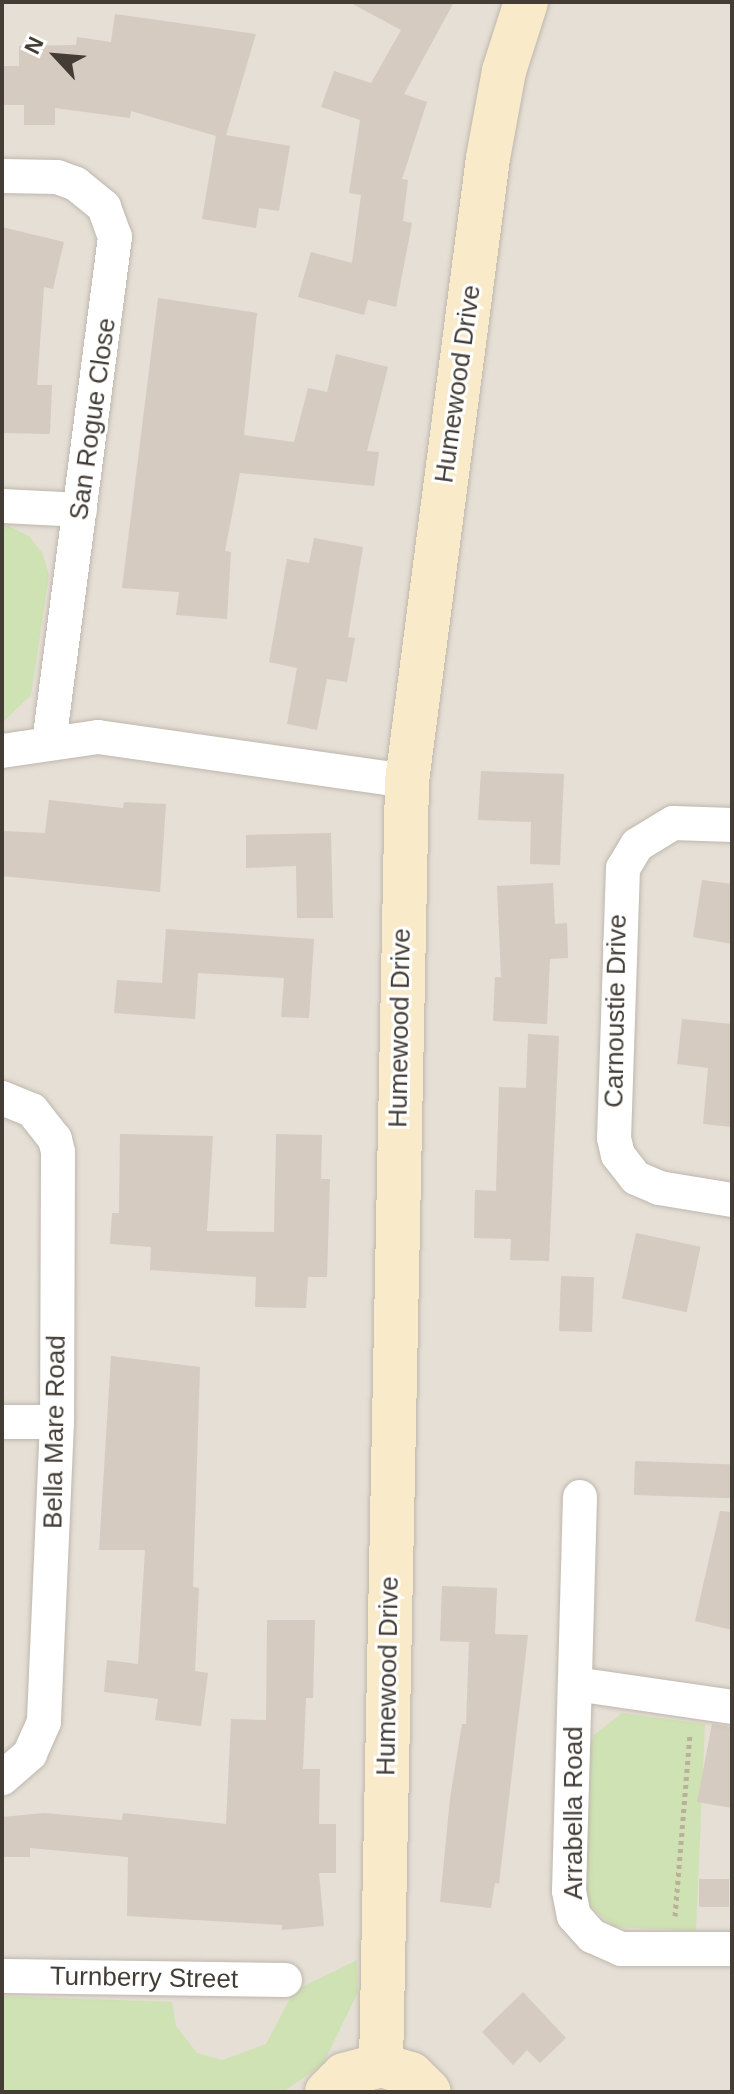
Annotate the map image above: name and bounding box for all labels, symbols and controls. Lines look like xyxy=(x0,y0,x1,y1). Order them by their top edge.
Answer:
north arrow xyxy=(16,16,96,96)
text: N xyxy=(19,33,49,58)
street label: Humewood Drive xyxy=(429,283,487,485)
street label: San Rogue Close xyxy=(63,316,123,522)
street label: Carnoustie Drive xyxy=(599,914,633,1108)
street label: Humewood Drive xyxy=(383,928,417,1128)
street label: Bella Mare Road xyxy=(38,1335,72,1529)
street label: Humewood Drive xyxy=(371,1576,405,1776)
street label: Arrabella Road xyxy=(558,1726,590,1900)
street label: Turnberry Street xyxy=(50,1961,238,1995)

